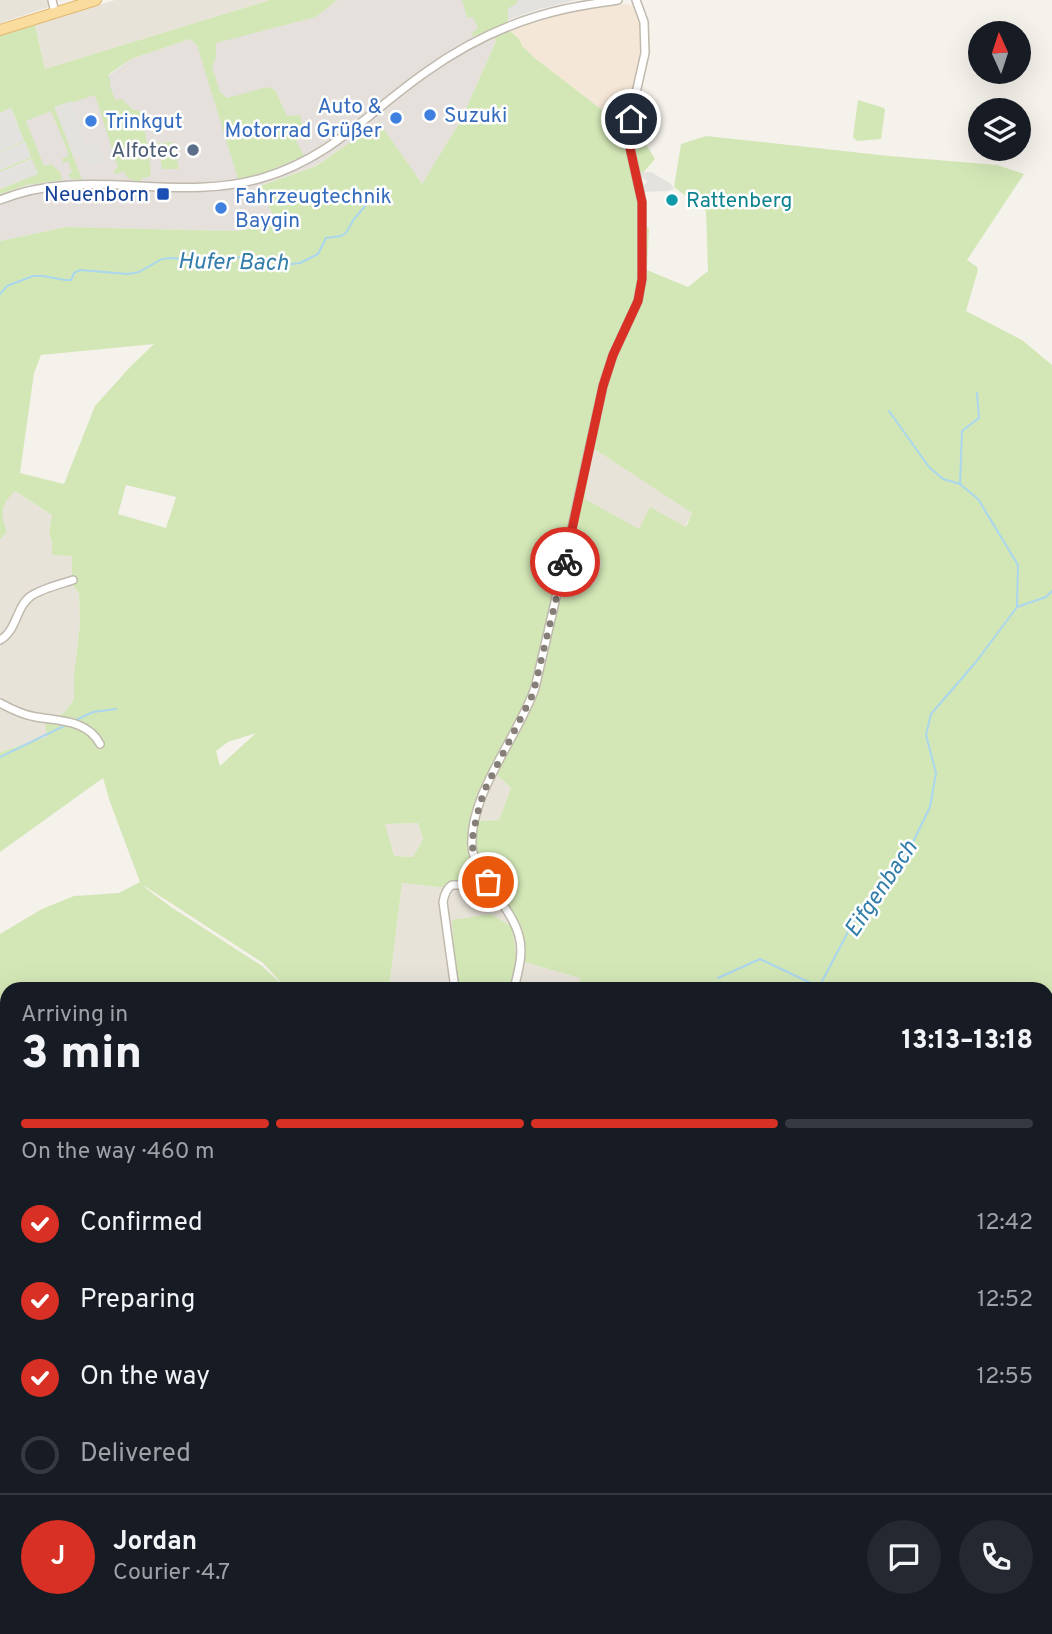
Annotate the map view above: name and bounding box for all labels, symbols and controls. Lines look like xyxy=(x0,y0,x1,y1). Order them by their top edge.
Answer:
north arrow xyxy=(968,21,1031,84)
map controls xyxy=(968,21,1031,161)
pin xyxy=(601,89,661,149)
place label: Auto & Motorrad Grüßer xyxy=(225,94,382,145)
button: layers xyxy=(968,98,1031,161)
icon: home xyxy=(612,100,650,138)
place label: Suzuki xyxy=(444,103,507,130)
marker: Suzuki xyxy=(422,107,438,123)
place label: Trinkgut xyxy=(105,109,183,136)
marker: Auto & Motorrad Grüßer xyxy=(388,110,404,126)
marker: Trinkgut xyxy=(83,113,99,129)
place label: Alfotec xyxy=(111,138,179,165)
marker: Alfotec xyxy=(185,142,201,158)
place label: Neuenborn xyxy=(44,182,149,209)
place label: Fahrzeugtechnik Baygin xyxy=(235,184,392,235)
marker: Neuenborn xyxy=(155,186,171,202)
place label: Rattenberg xyxy=(686,188,792,215)
marker: Rattenberg xyxy=(664,192,680,208)
marker: Fahrzeugtechnik Baygin xyxy=(213,200,229,216)
water label: Hufer Bach xyxy=(177,248,289,279)
courier xyxy=(530,527,600,597)
icon: bike xyxy=(546,543,584,581)
water label: Eifgenbach xyxy=(839,835,925,943)
pin xyxy=(458,852,518,912)
icon: bag xyxy=(469,863,507,901)
text: Arriving in xyxy=(21,1001,128,1030)
text: 13:13–13:18 xyxy=(901,1025,1033,1058)
text: 3 min xyxy=(21,1026,142,1085)
text: On the way · 460 m xyxy=(21,1138,214,1167)
icon: check xyxy=(21,1205,59,1243)
text: Confirmed xyxy=(80,1207,203,1240)
text: 12:42 xyxy=(977,1209,1033,1238)
icon: check xyxy=(21,1282,59,1320)
text: Preparing xyxy=(80,1284,195,1317)
text: 12:52 xyxy=(977,1286,1033,1315)
icon: check xyxy=(21,1359,59,1397)
text: On the way xyxy=(80,1361,210,1394)
text: 12:55 xyxy=(977,1363,1033,1392)
text: Delivered xyxy=(80,1438,191,1471)
button: chat xyxy=(867,1520,941,1594)
button: phone xyxy=(959,1520,1033,1594)
text: Jordan xyxy=(113,1526,197,1559)
text: J xyxy=(51,1541,65,1574)
text: Courier · 4.7 xyxy=(113,1559,230,1588)

